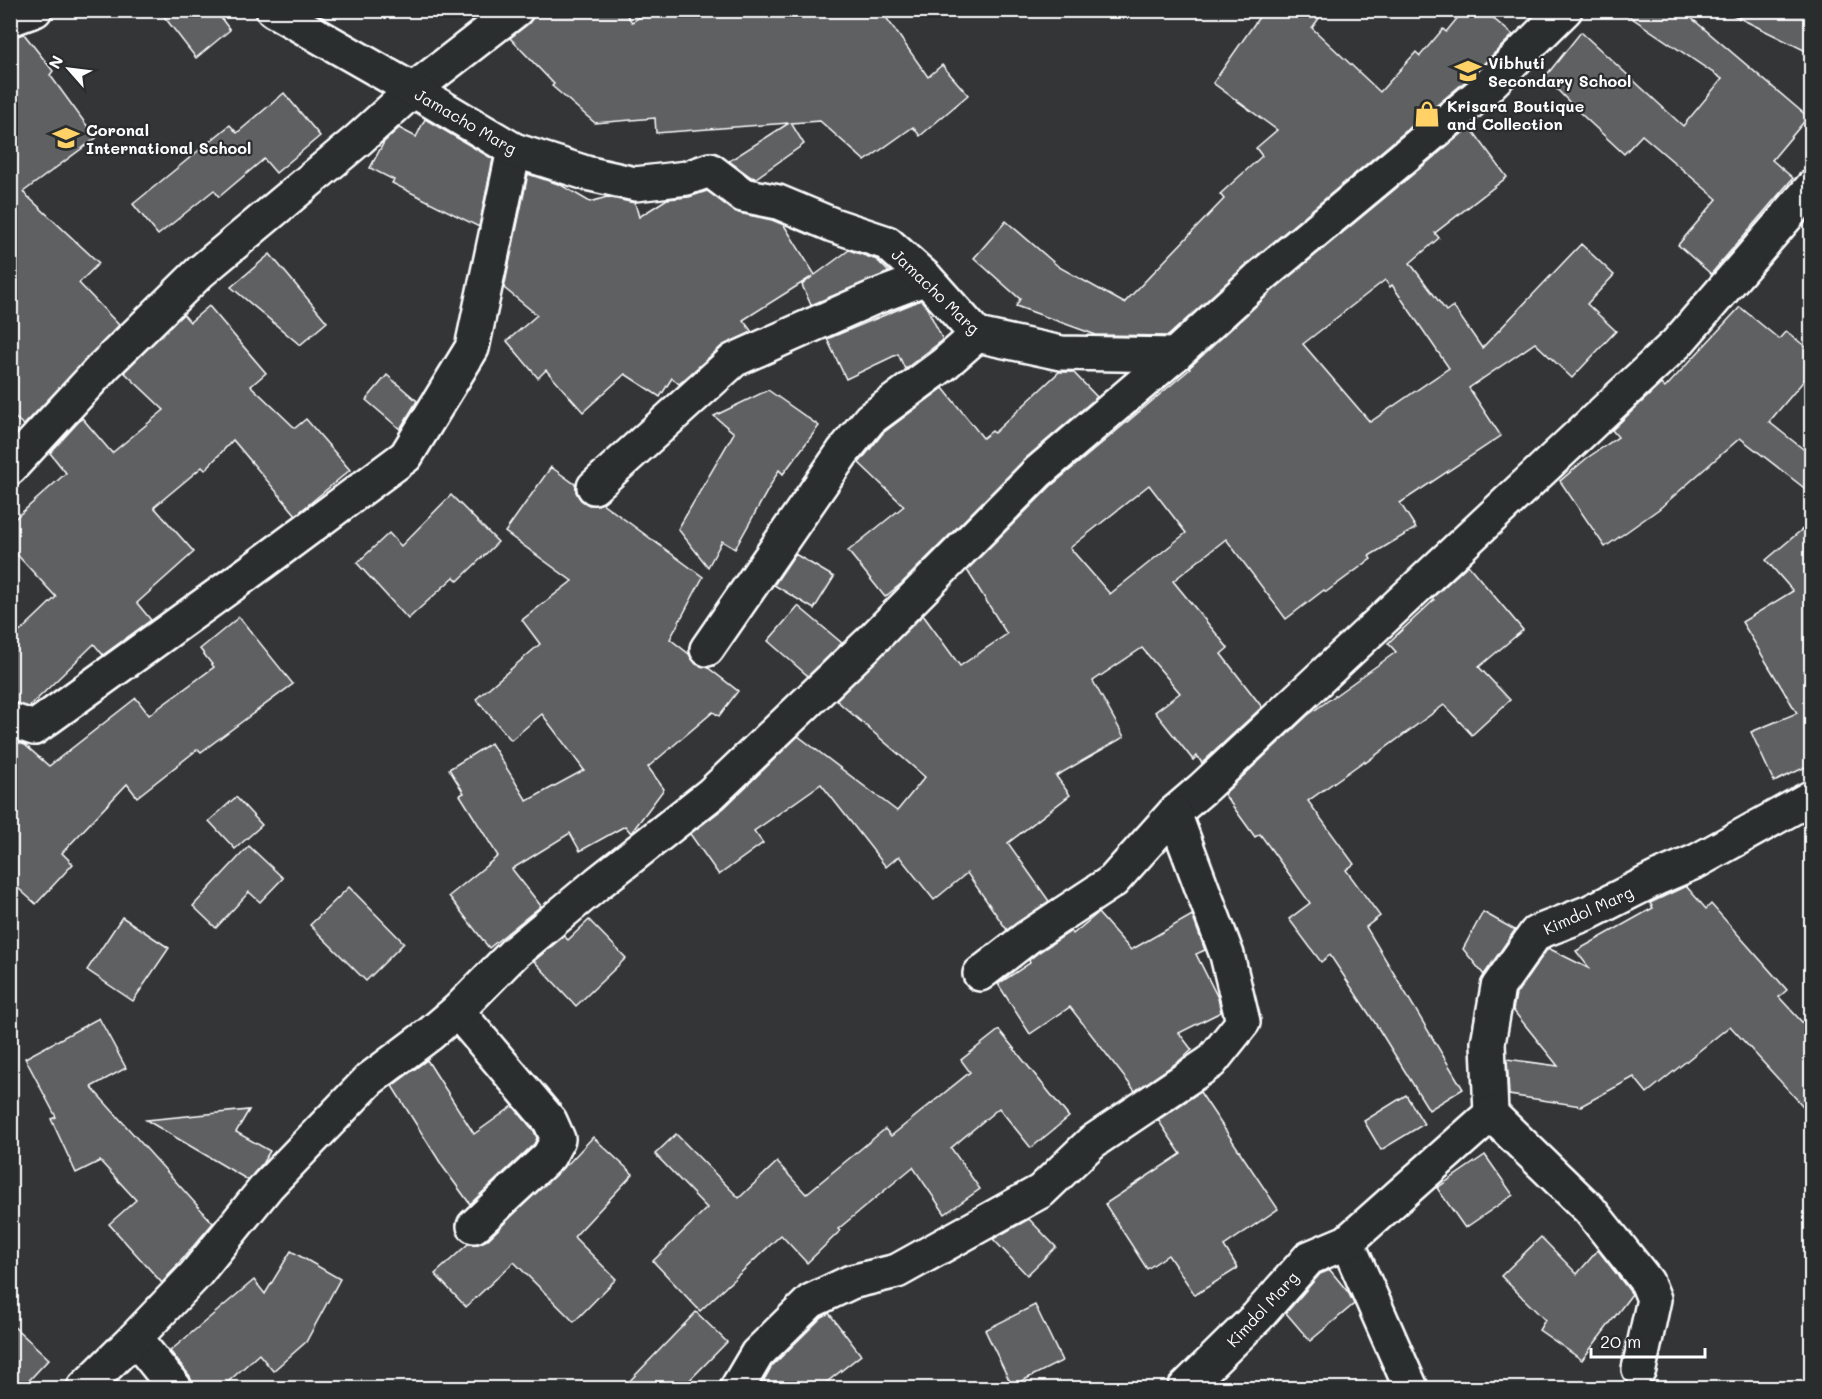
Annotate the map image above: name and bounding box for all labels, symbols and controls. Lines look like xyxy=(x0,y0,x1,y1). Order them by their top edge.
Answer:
north arrow xyxy=(39,39,99,99)
text: N xyxy=(43,51,67,72)
place label: Vibhuti Secondary School xyxy=(1488,52,1631,91)
school or university icon: Vibhuti Secondary School xyxy=(1453,56,1483,86)
street label: Jamacho Marg xyxy=(411,83,521,159)
place label: Krisara Boutique and Collection xyxy=(1447,95,1584,134)
shop icon: Krisara Boutique and Collection xyxy=(1412,99,1442,129)
place label: Coronal International School xyxy=(86,119,251,158)
school or university icon: Coronal International School xyxy=(51,123,81,153)
street label: Jamacho Marg xyxy=(888,244,984,338)
street label: Kimdol Marg xyxy=(1540,881,1636,939)
street label: Kimdol Marg xyxy=(1222,1267,1302,1351)
scale bar xyxy=(1591,1321,1705,1359)
text: 20 m xyxy=(1600,1329,1641,1353)

